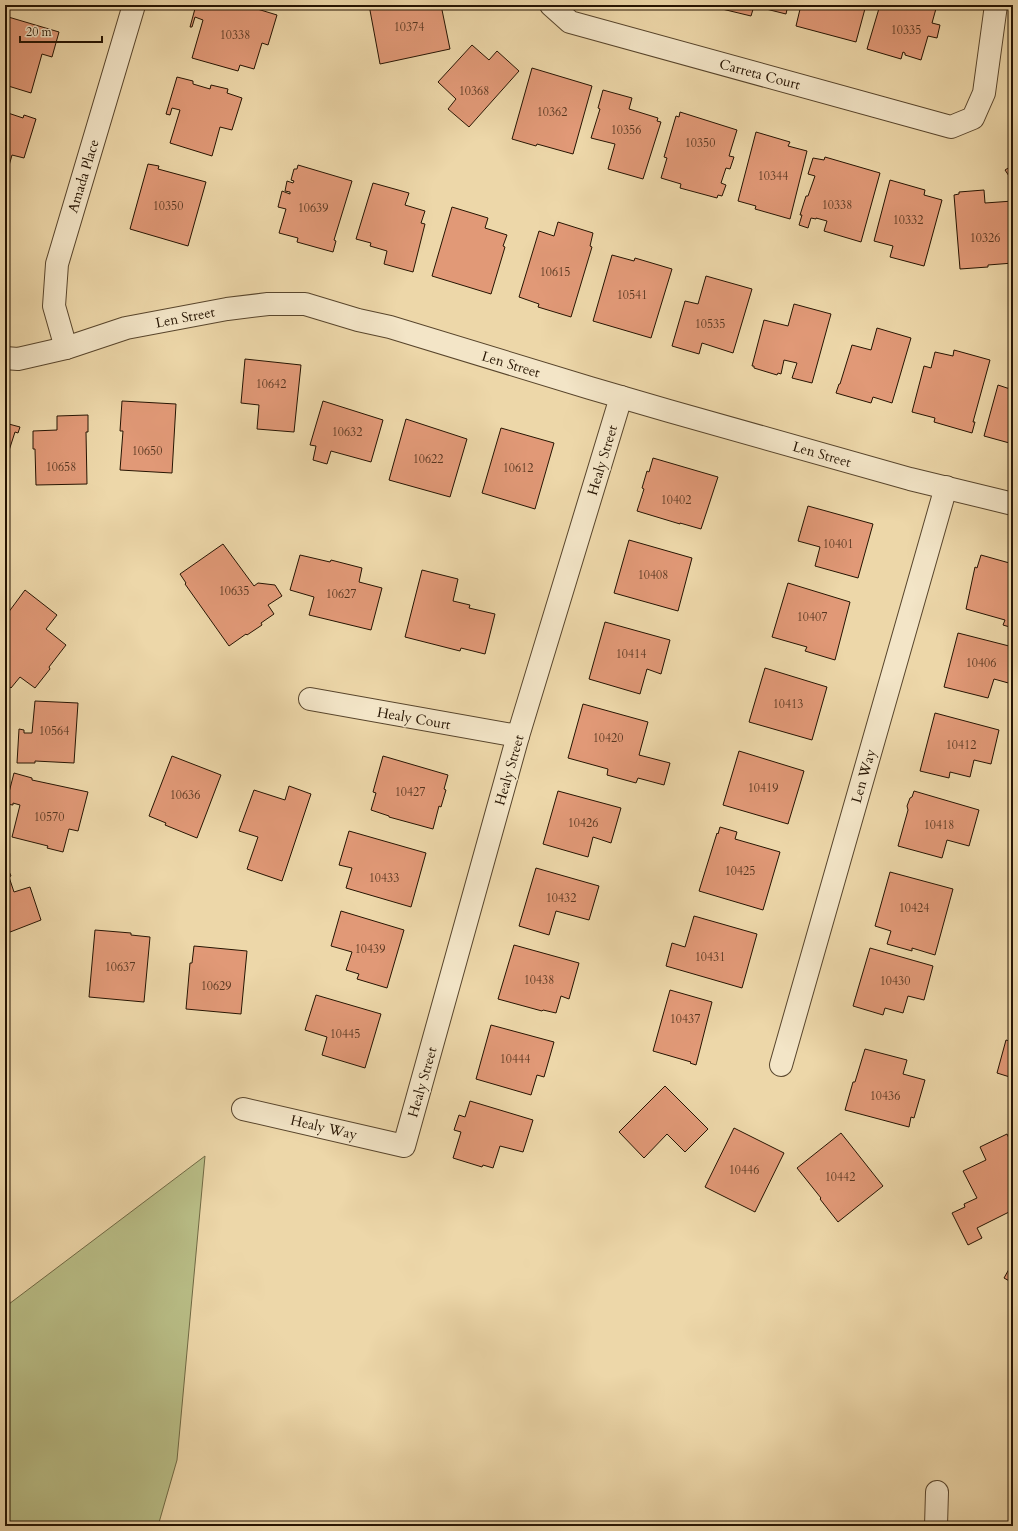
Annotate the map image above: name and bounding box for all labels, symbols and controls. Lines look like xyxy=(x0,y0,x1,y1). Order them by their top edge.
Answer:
scale bar xyxy=(20,18,102,44)
house number: 10374 xyxy=(394,19,424,35)
house number: 10335 xyxy=(891,22,921,38)
text: 20 m xyxy=(26,24,53,40)
house number: 10338 xyxy=(220,27,250,43)
street label: Carreta Court xyxy=(717,55,803,95)
house number: 10368 xyxy=(459,83,489,99)
house number: 10362 xyxy=(537,104,567,120)
house number: 10356 xyxy=(611,122,641,138)
house number: 10350 xyxy=(685,135,715,151)
street label: Amada Place xyxy=(63,137,104,215)
house number: 10344 xyxy=(758,168,788,184)
house number: 10338 xyxy=(822,197,852,213)
house number: 10350 xyxy=(153,198,183,214)
house number: 10639 xyxy=(298,200,328,216)
house number: 10332 xyxy=(893,212,923,228)
house number: 10326 xyxy=(970,230,1000,246)
house number: 10615 xyxy=(540,264,570,280)
house number: 10541 xyxy=(617,287,647,303)
street label: Len Street xyxy=(154,302,217,333)
house number: 10535 xyxy=(695,316,725,332)
street label: Len Street xyxy=(479,347,543,383)
house number: 10642 xyxy=(256,376,286,392)
street label: Healy Street xyxy=(583,422,622,498)
house number: 10632 xyxy=(332,424,362,440)
street label: Len Street xyxy=(790,437,854,472)
house number: 10650 xyxy=(132,443,162,459)
house number: 10622 xyxy=(413,451,443,467)
house number: 10658 xyxy=(46,459,76,475)
house number: 10612 xyxy=(503,460,533,476)
house number: 10402 xyxy=(661,492,691,508)
house number: 10401 xyxy=(823,536,853,552)
house number: 10408 xyxy=(638,567,668,583)
house number: 10635 xyxy=(219,583,249,599)
house number: 10627 xyxy=(326,586,356,602)
house number: 10407 xyxy=(797,609,827,625)
house number: 10414 xyxy=(616,646,646,662)
house number: 10406 xyxy=(966,655,996,671)
house number: 10413 xyxy=(773,696,803,712)
street label: Healy Court xyxy=(376,703,453,734)
house number: 10564 xyxy=(39,723,69,739)
house number: 10420 xyxy=(593,730,623,746)
street label: Healy Street xyxy=(490,732,529,808)
house number: 10412 xyxy=(946,737,976,753)
street label: Len Way xyxy=(847,746,880,805)
house number: 10419 xyxy=(748,780,778,796)
house number: 10427 xyxy=(395,784,425,800)
house number: 10636 xyxy=(170,787,200,803)
house number: 10570 xyxy=(34,809,64,825)
house number: 10426 xyxy=(568,815,598,831)
house number: 10418 xyxy=(924,817,954,833)
house number: 10425 xyxy=(725,863,755,879)
house number: 10433 xyxy=(369,870,399,886)
house number: 10432 xyxy=(546,890,576,906)
house number: 10424 xyxy=(899,900,929,916)
house number: 10439 xyxy=(355,941,385,957)
house number: 10431 xyxy=(695,949,725,965)
house number: 10637 xyxy=(105,959,135,975)
house number: 10438 xyxy=(524,972,554,988)
house number: 10430 xyxy=(880,973,910,989)
house number: 10629 xyxy=(201,978,231,994)
house number: 10437 xyxy=(670,1011,700,1027)
house number: 10445 xyxy=(330,1026,360,1042)
street label: Healy Street xyxy=(403,1044,442,1120)
house number: 10444 xyxy=(500,1051,530,1067)
house number: 10436 xyxy=(870,1088,900,1104)
street label: Healy Way xyxy=(289,1111,360,1144)
house number: 10446 xyxy=(729,1162,759,1178)
house number: 10442 xyxy=(825,1169,855,1185)

